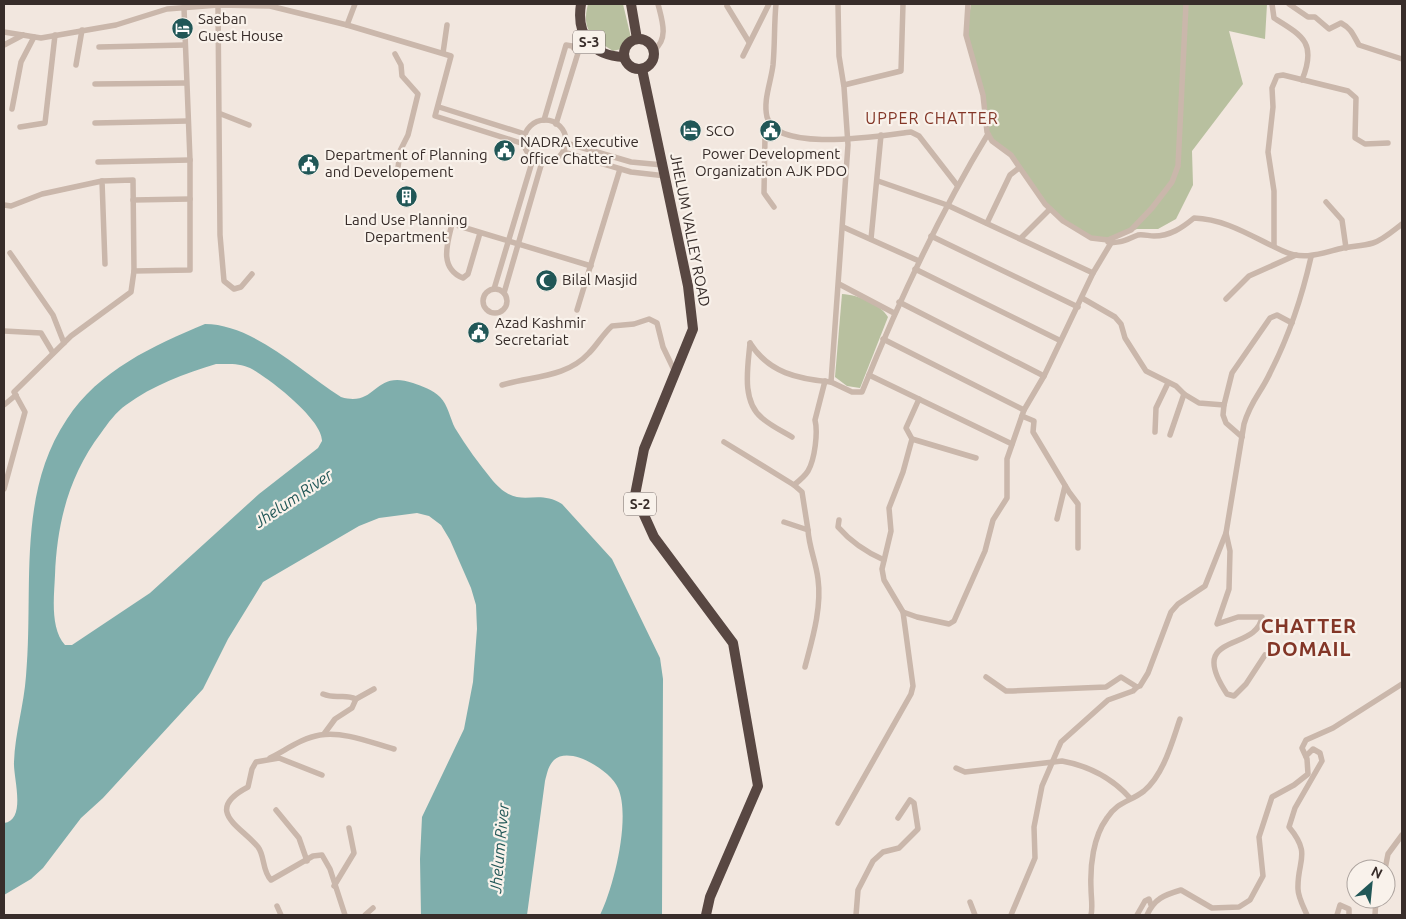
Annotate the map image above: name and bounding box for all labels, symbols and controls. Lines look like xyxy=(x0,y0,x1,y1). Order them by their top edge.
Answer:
place label: Saeban Guest House xyxy=(198,10,283,44)
hotel icon: Saeban Guest House xyxy=(170,16,194,40)
road number: S-3 xyxy=(573,31,605,54)
district label: UPPER CHATTER xyxy=(865,109,999,127)
hotel icon: SCO xyxy=(678,119,702,143)
public building icon: Power Development Organization AJK PDO xyxy=(759,119,783,143)
place label: SCO xyxy=(706,122,735,139)
place label: NADRA Executive office Chatter xyxy=(520,133,639,167)
public building icon: NADRA Executive office Chatter xyxy=(492,139,516,163)
place label: Power Development Organization AJK PDO xyxy=(695,145,847,179)
place label: Department of Planning and Developement xyxy=(325,146,488,180)
public building icon: Department of Planning and Developement xyxy=(297,152,321,176)
street label: JHELUM VALLEY ROAD xyxy=(667,152,714,308)
building icon: Land Use Planning Department xyxy=(394,185,418,209)
place label: Land Use Planning Department xyxy=(344,211,468,245)
mosque icon: Bilal Masjid xyxy=(534,268,558,292)
place label: Bilal Masjid xyxy=(562,271,638,288)
place label: Azad Kashmir Secretariat xyxy=(495,314,586,348)
public building icon: Azad Kashmir Secretariat xyxy=(467,320,491,344)
water label: Jhelum River xyxy=(250,465,336,531)
road number: S-2 xyxy=(624,492,656,516)
district label: CHATTER DOMAIL xyxy=(1261,614,1357,660)
water label: Jhelum River xyxy=(486,801,512,895)
north arrow xyxy=(1346,859,1396,909)
text: N xyxy=(1369,863,1385,882)

